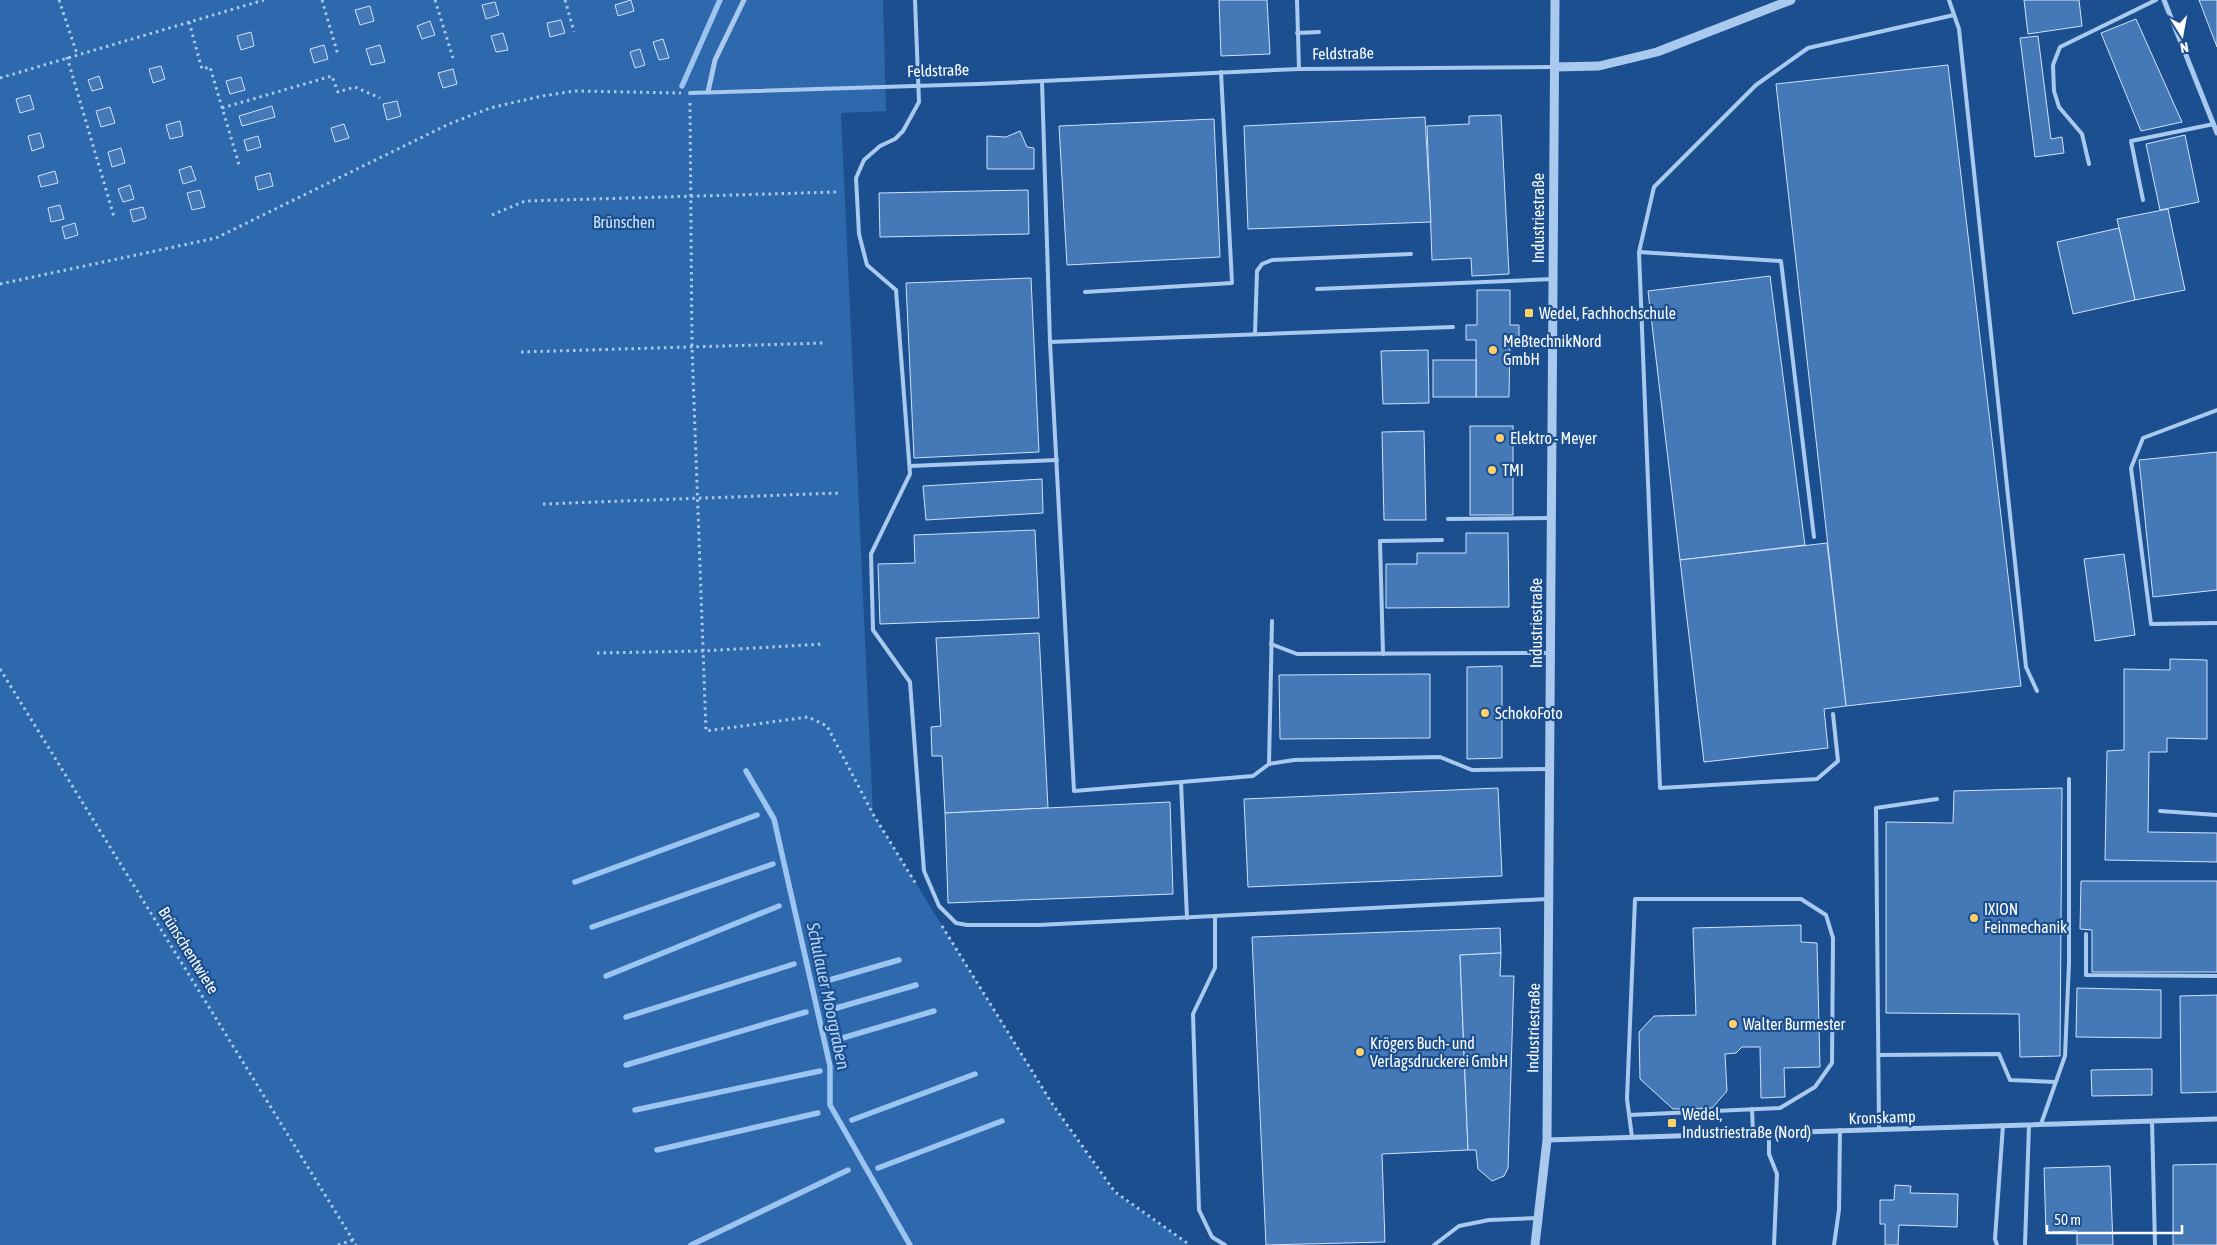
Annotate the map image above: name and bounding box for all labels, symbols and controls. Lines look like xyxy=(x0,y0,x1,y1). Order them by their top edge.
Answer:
north arrow xyxy=(2157,10,2207,60)
text: N xyxy=(2179,39,2190,56)
street label: Feldstraße xyxy=(1312,43,1374,63)
street label: Feldstraße xyxy=(907,60,969,80)
street label: Industriestraße xyxy=(1529,173,1547,263)
park label: Brünschen xyxy=(593,213,655,231)
place label: Wedel, Fachhochschule xyxy=(1539,304,1676,322)
marker: Wedel, Fachhochschule xyxy=(1523,307,1535,319)
place label: MeßtechnikNord GmbH xyxy=(1503,332,1602,368)
marker: MeßtechnikNord GmbH xyxy=(1487,344,1499,356)
place label: Elektro - Meyer xyxy=(1510,429,1597,448)
marker: Elektro - Meyer xyxy=(1494,432,1506,444)
place label: TMI xyxy=(1502,461,1524,479)
marker: TMI xyxy=(1486,464,1498,476)
street label: Industriestraße xyxy=(1527,578,1545,668)
place label: SchokoFoto xyxy=(1495,704,1563,722)
marker: SchokoFoto xyxy=(1479,707,1491,719)
place label: IXION Feinmechanik xyxy=(1984,900,2067,936)
street label: Brünschentwiete xyxy=(155,903,223,997)
marker: IXION Feinmechanik xyxy=(1968,912,1980,924)
water label: Schulauer Moorgraben xyxy=(802,919,854,1072)
street label: Industriestraße xyxy=(1523,983,1543,1073)
place label: Walter Burmester xyxy=(1743,1015,1846,1033)
marker: Walter Burmester xyxy=(1727,1018,1739,1030)
place label: Krögers Buch- und Verlagsdruckerei GmbH xyxy=(1370,1034,1508,1071)
marker: Krögers Buch- und Verlagsdruckerei GmbH xyxy=(1354,1046,1366,1058)
place label: Wedel, Industriestraße (Nord) xyxy=(1682,1105,1811,1142)
street label: Kronskamp xyxy=(1848,1107,1916,1128)
marker: Wedel, Industriestraße (Nord) xyxy=(1666,1117,1678,1129)
scale bar xyxy=(2047,1202,2182,1234)
text: 50 m xyxy=(2054,1211,2081,1228)

